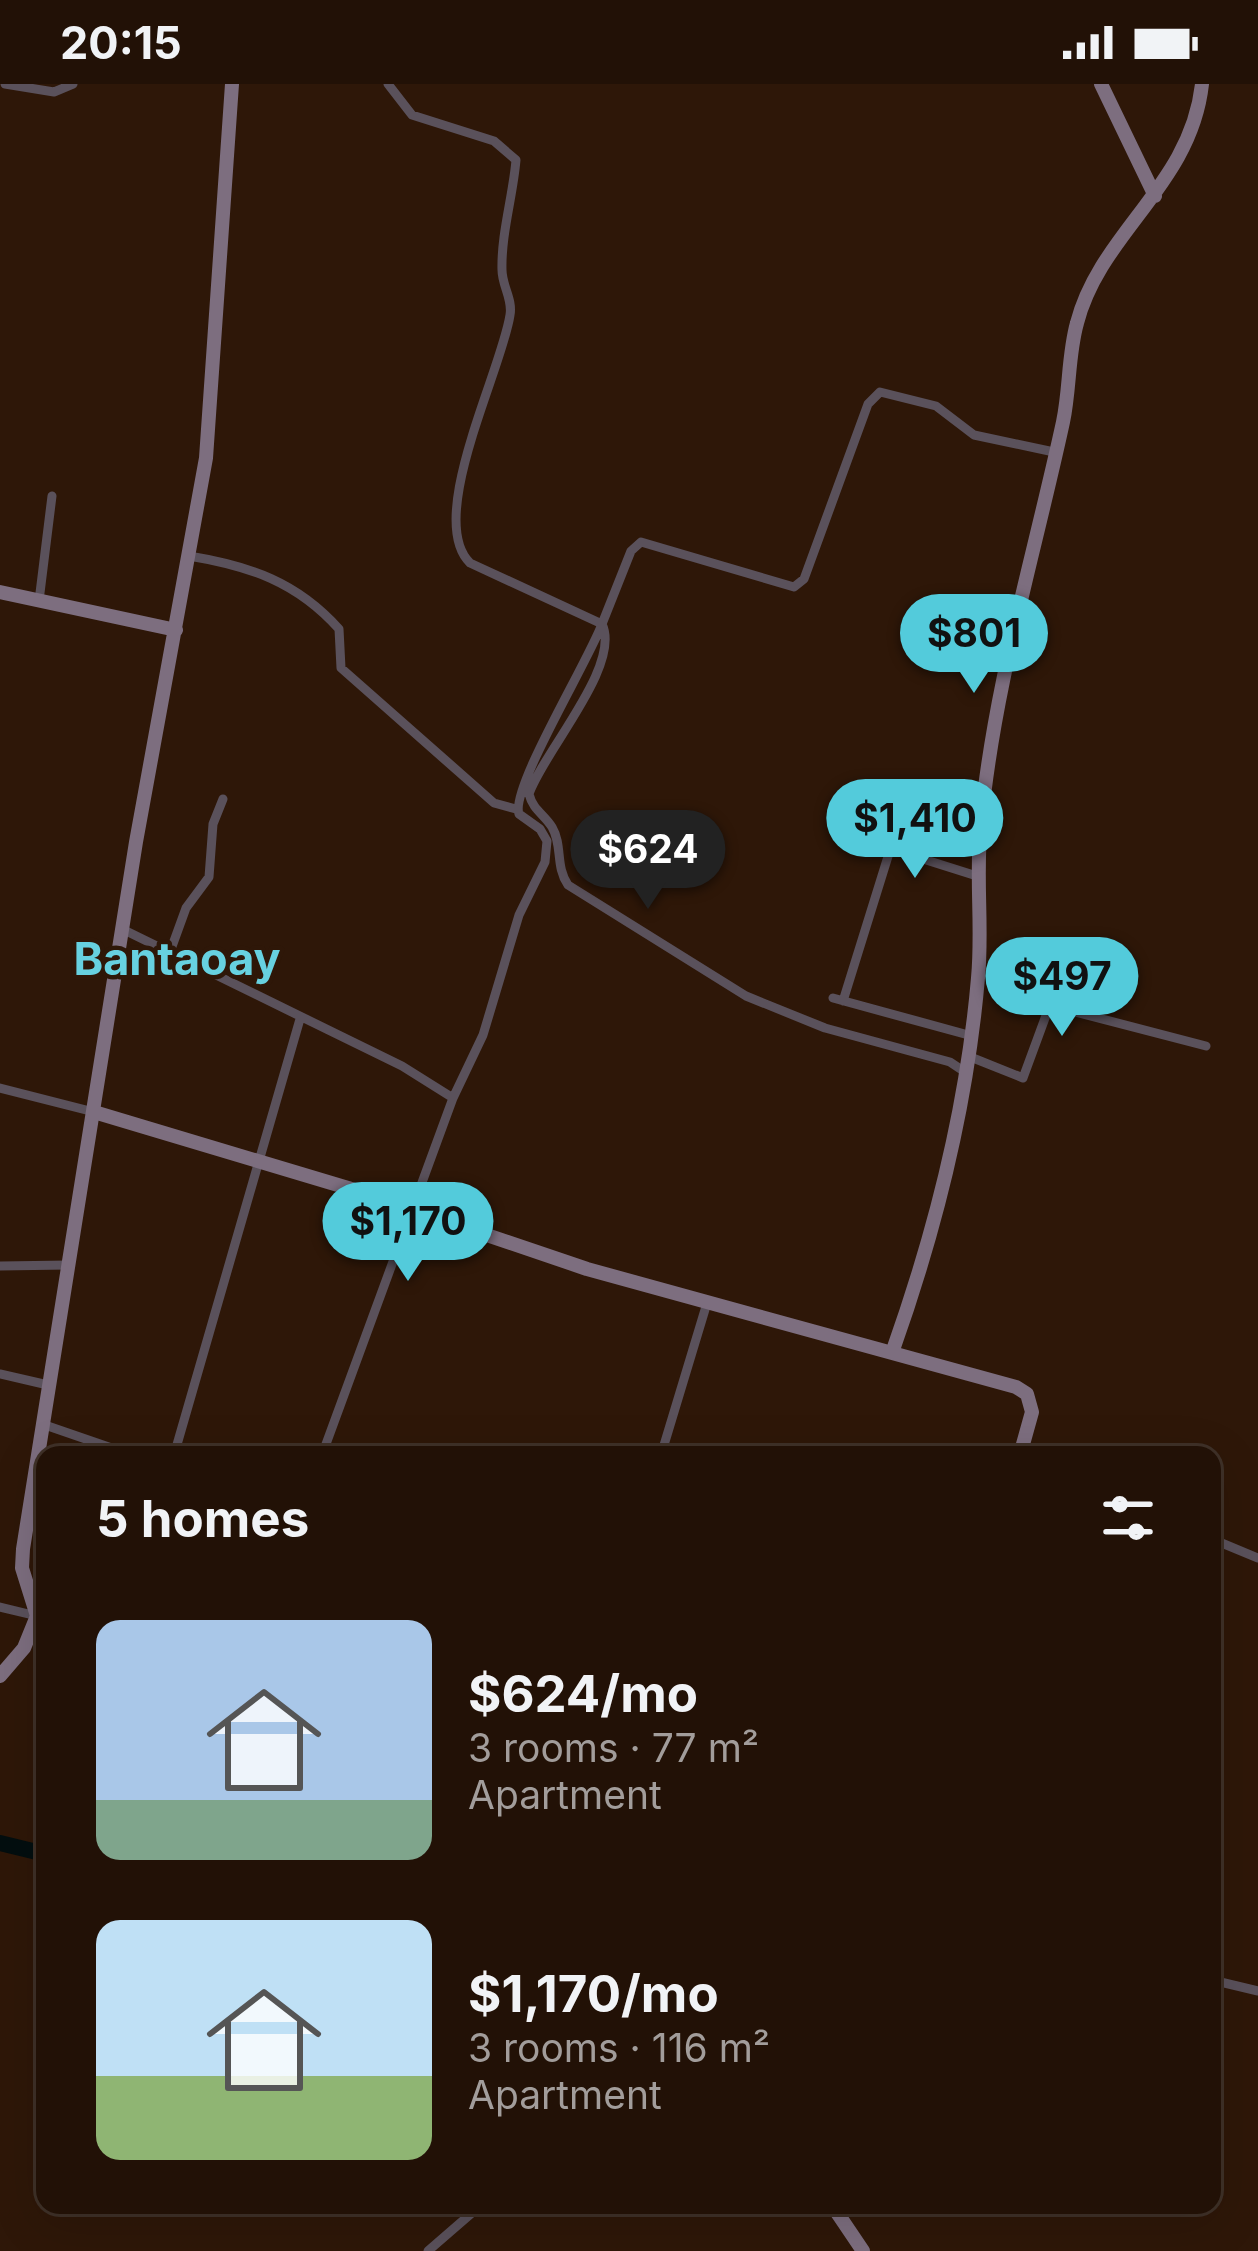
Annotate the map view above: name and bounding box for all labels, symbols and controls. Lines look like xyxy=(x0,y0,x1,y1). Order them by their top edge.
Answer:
text: 20:15 xyxy=(60,15,182,70)
pin: $801 xyxy=(903,594,1045,696)
text: $801 xyxy=(927,609,1021,656)
pin: $1,410 xyxy=(817,779,1013,881)
text: $1,410 xyxy=(853,794,977,841)
pin: $624 xyxy=(577,810,719,912)
text: $624 xyxy=(597,825,699,872)
district label: Bantaoay xyxy=(73,931,281,986)
pin: $497 xyxy=(991,937,1133,1039)
text: $497 xyxy=(1012,952,1112,999)
pin: $1,170 xyxy=(310,1182,506,1284)
text: $1,170 xyxy=(349,1197,467,1244)
icon: filters xyxy=(1095,1485,1161,1551)
text: 5 homes xyxy=(96,1488,309,1549)
text: $624/mo xyxy=(468,1663,698,1724)
icon: home xyxy=(192,1668,336,1812)
text: 3 rooms · 77 m² xyxy=(468,1724,759,1771)
text: Apartment xyxy=(468,1771,662,1818)
text: $1,170/mo xyxy=(468,1963,719,2024)
icon: home xyxy=(192,1968,336,2112)
text: 3 rooms · 116 m² xyxy=(468,2024,770,2071)
text: Apartment xyxy=(468,2071,662,2118)

